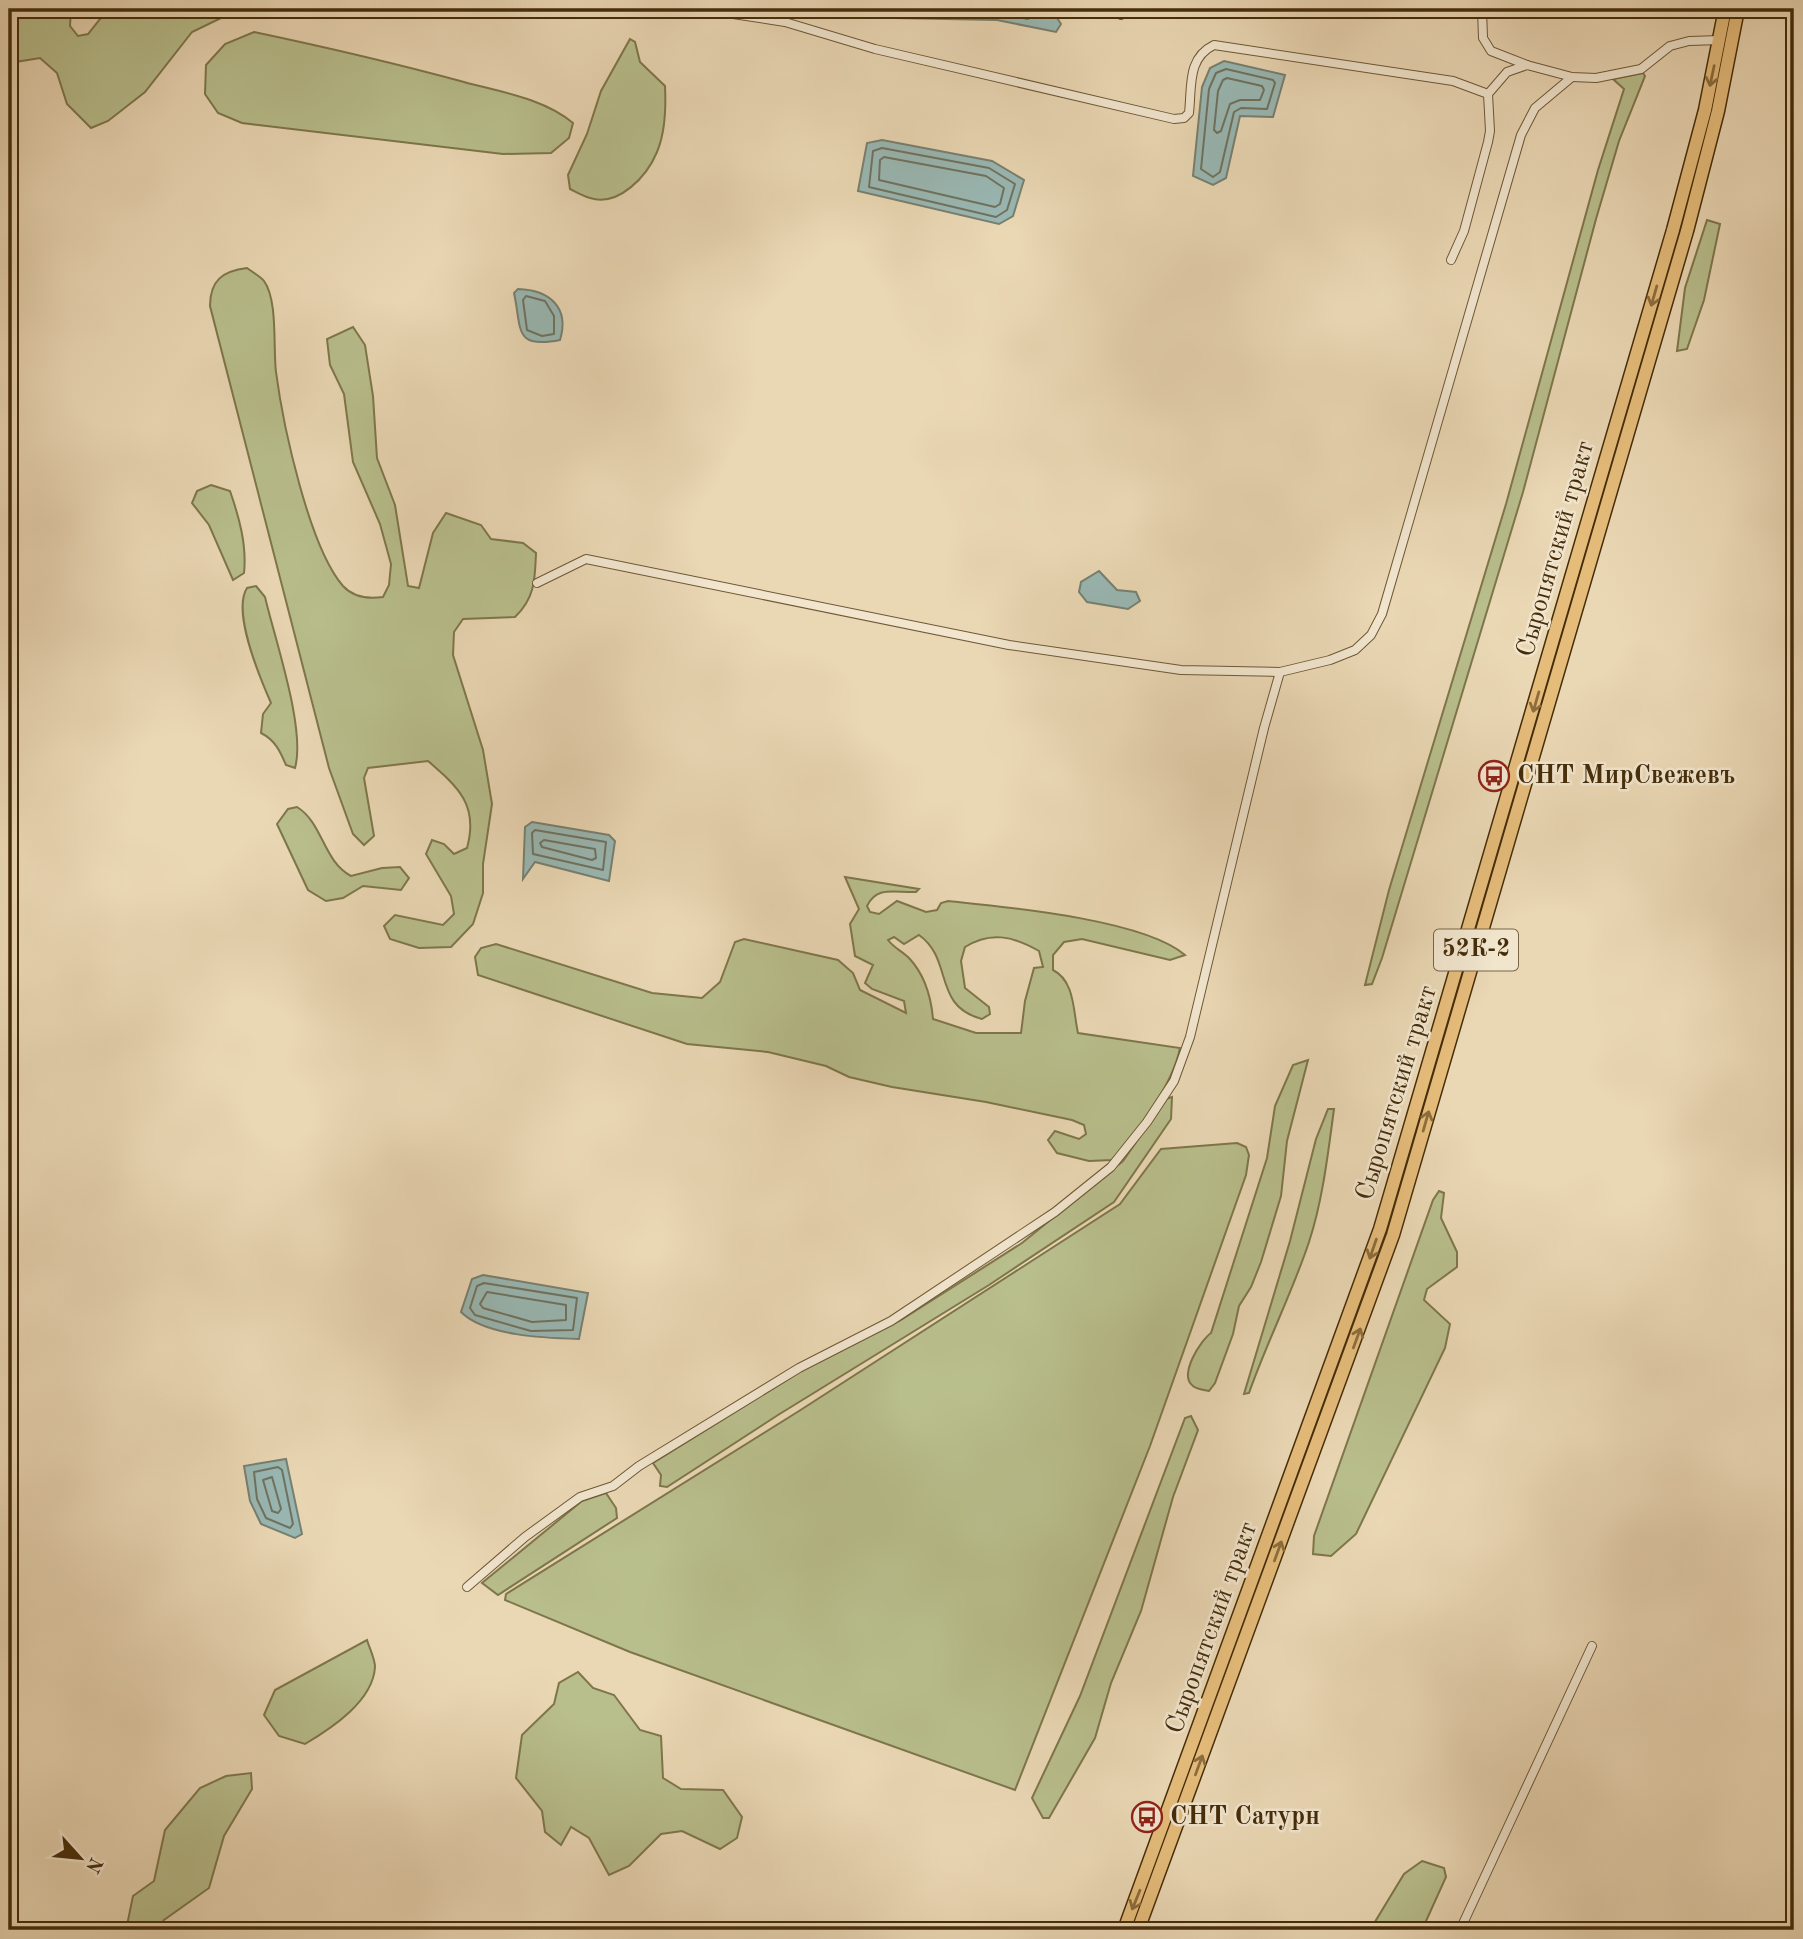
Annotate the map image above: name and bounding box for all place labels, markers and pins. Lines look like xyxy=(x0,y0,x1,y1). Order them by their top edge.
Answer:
bus stop icon: СНТ МирСвежевъ xyxy=(1477,759,1511,793)
place label: СНТ МирСвежевъ xyxy=(1517,763,1735,789)
bus stop icon: СНТ Сатурн xyxy=(1130,1800,1164,1834)
place label: СНТ Сатурн xyxy=(1170,1804,1320,1830)

